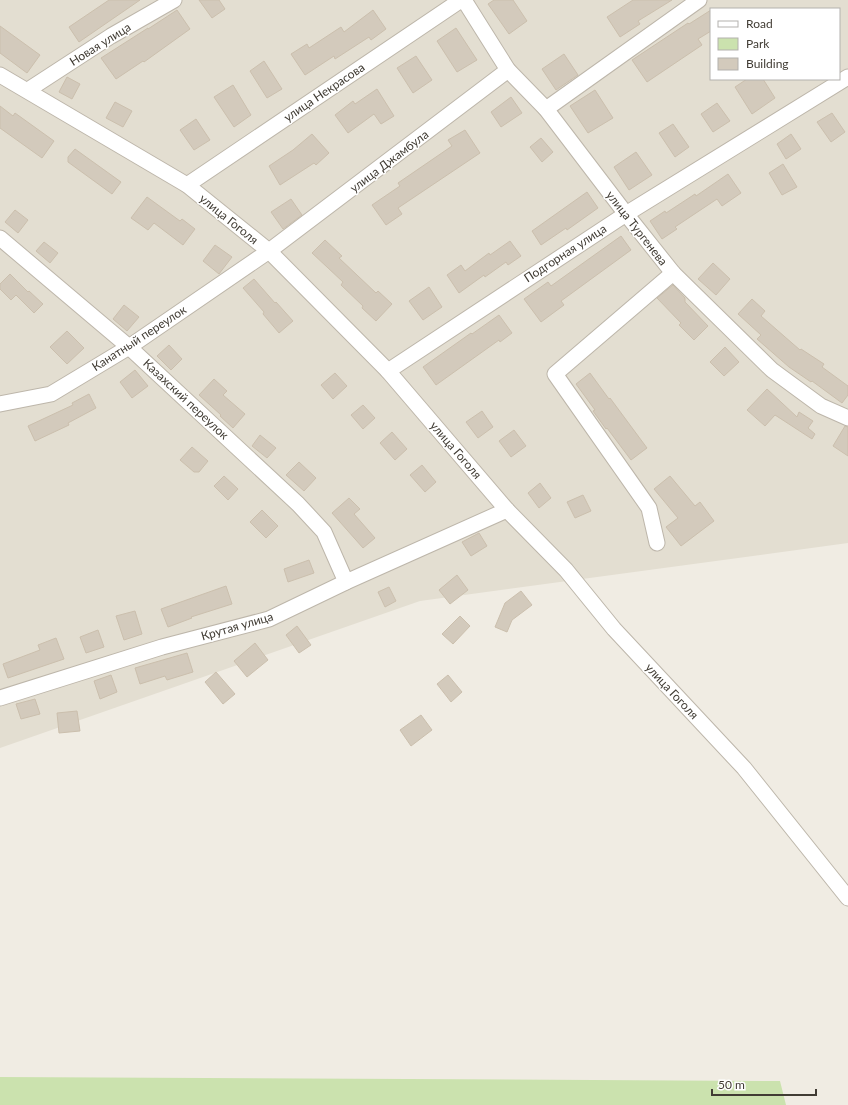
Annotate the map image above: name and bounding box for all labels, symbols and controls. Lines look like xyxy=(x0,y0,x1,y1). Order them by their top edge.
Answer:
legend xyxy=(710,8,840,80)
text: Road xyxy=(746,16,773,31)
street label: Новая улица xyxy=(67,19,133,69)
text: Park xyxy=(746,36,770,51)
text: Building xyxy=(746,56,789,71)
street label: улица Некрасова xyxy=(281,59,367,125)
street label: улица Джамбула xyxy=(347,127,431,195)
street label: улица Тургенева xyxy=(603,188,671,268)
street label: улица Гоголя xyxy=(197,191,261,247)
street label: Подгорная улица xyxy=(521,221,609,285)
street label: Канатный переулок xyxy=(89,301,190,374)
street label: Казахский переулок xyxy=(140,356,232,443)
street label: улица Гоголя xyxy=(427,418,485,482)
street label: Крутая улица xyxy=(199,609,275,643)
street label: улица Гоголя xyxy=(642,660,702,722)
scale bar xyxy=(712,1071,816,1097)
text: 50 m xyxy=(718,1077,745,1092)

